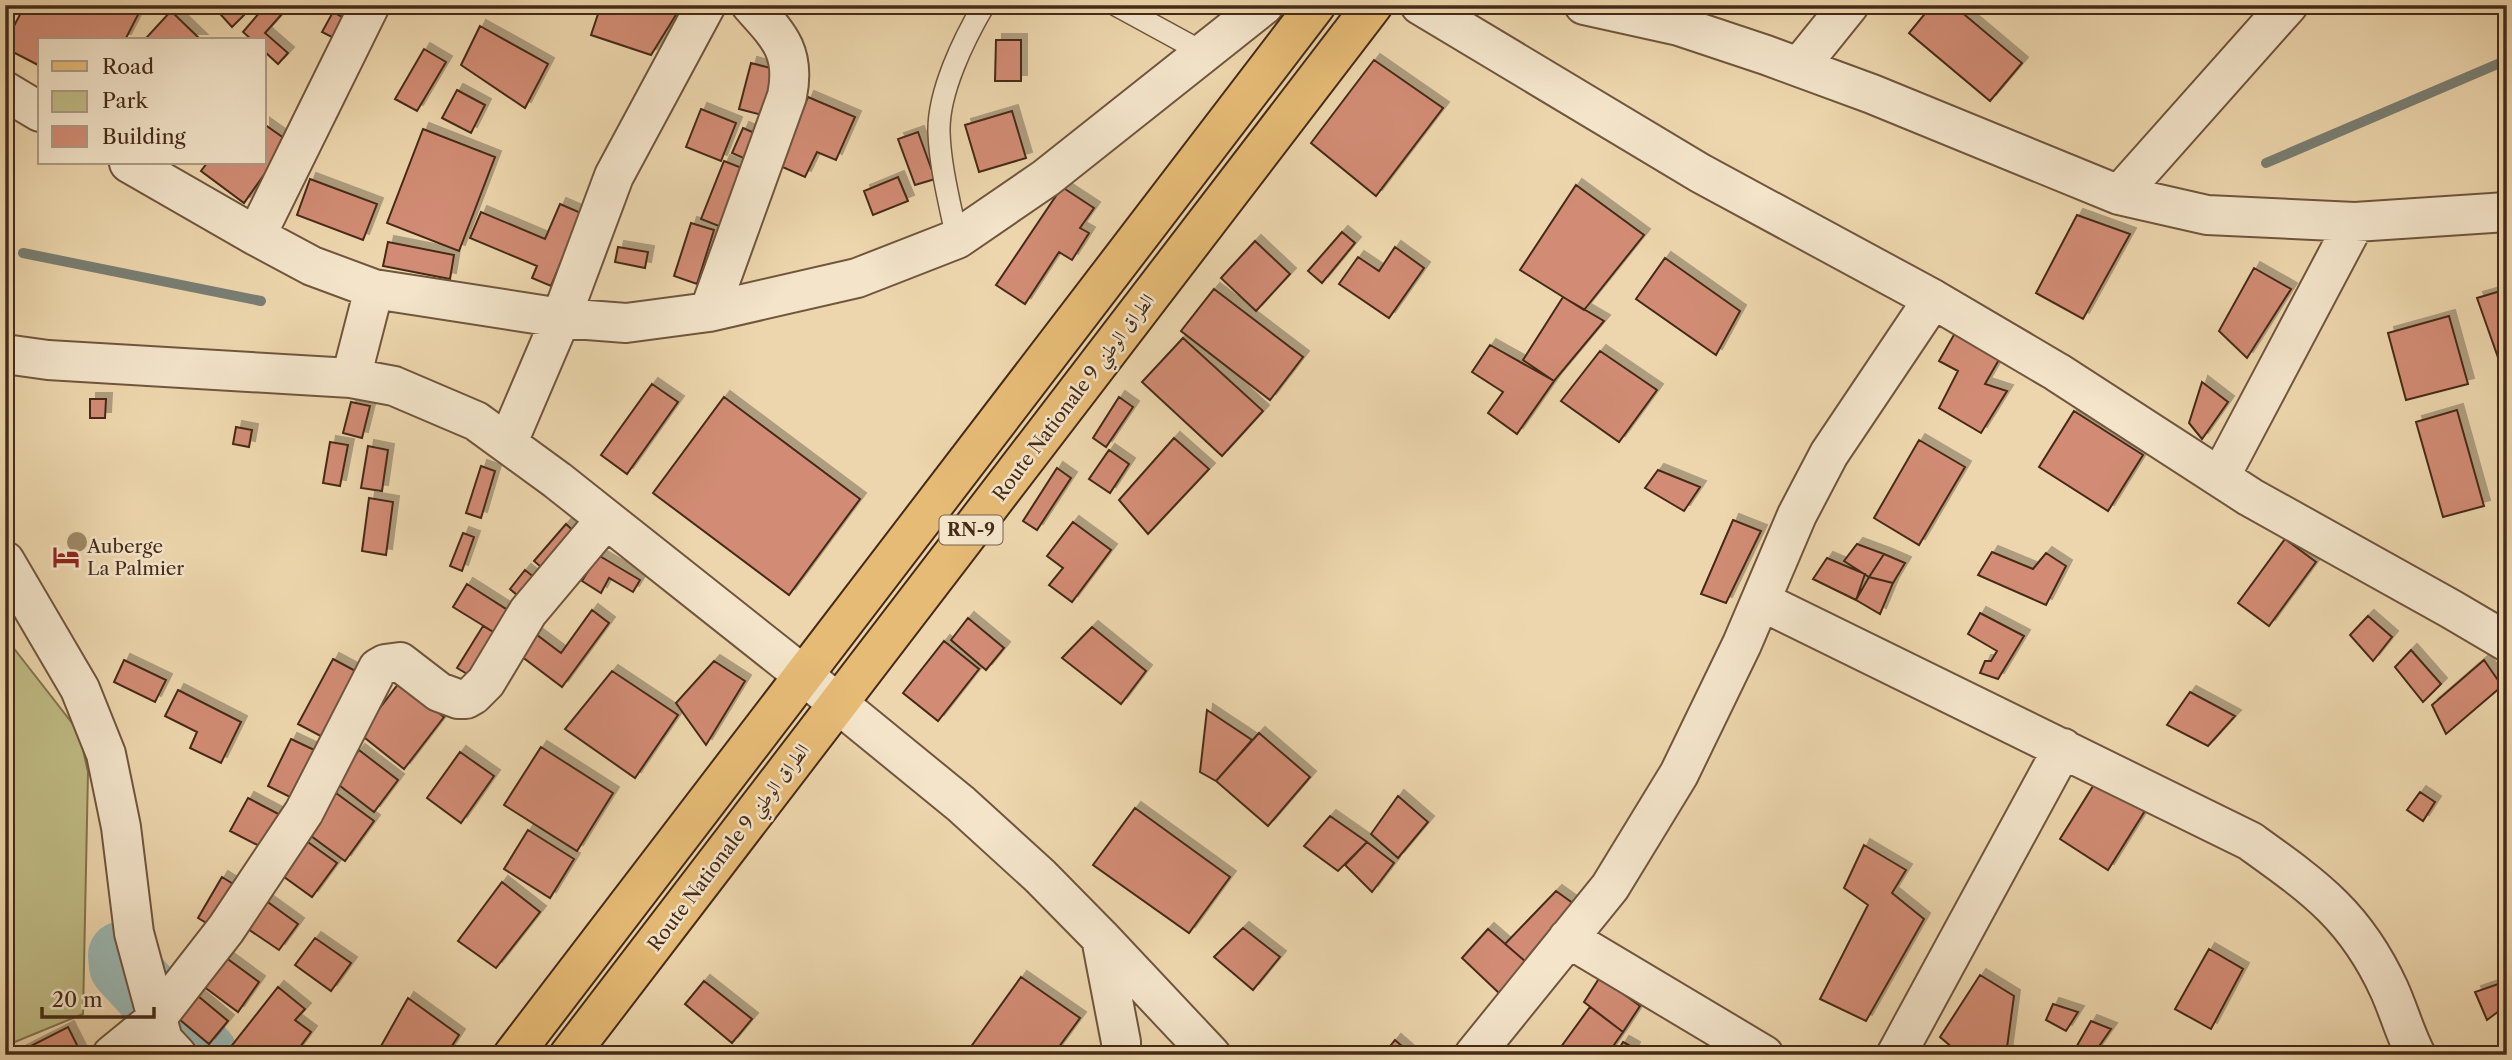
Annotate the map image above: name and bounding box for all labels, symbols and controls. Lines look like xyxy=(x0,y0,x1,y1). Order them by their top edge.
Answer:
legend xyxy=(38,38,266,164)
text: Road xyxy=(102,54,154,79)
text: Park xyxy=(102,88,148,113)
text: Building xyxy=(102,124,187,149)
street label: Route Nationale الطراق الوطني 9 xyxy=(988,289,1165,510)
road number: RN-9 xyxy=(940,516,1002,544)
place label: Auberge La Palmier xyxy=(86,535,184,580)
hotel icon: Auberge La Palmier xyxy=(51,542,81,572)
street label: Route Nationale الطراق الوطني 9 xyxy=(643,739,820,960)
scale bar xyxy=(42,976,154,1020)
text: 20 m xyxy=(52,987,103,1012)

